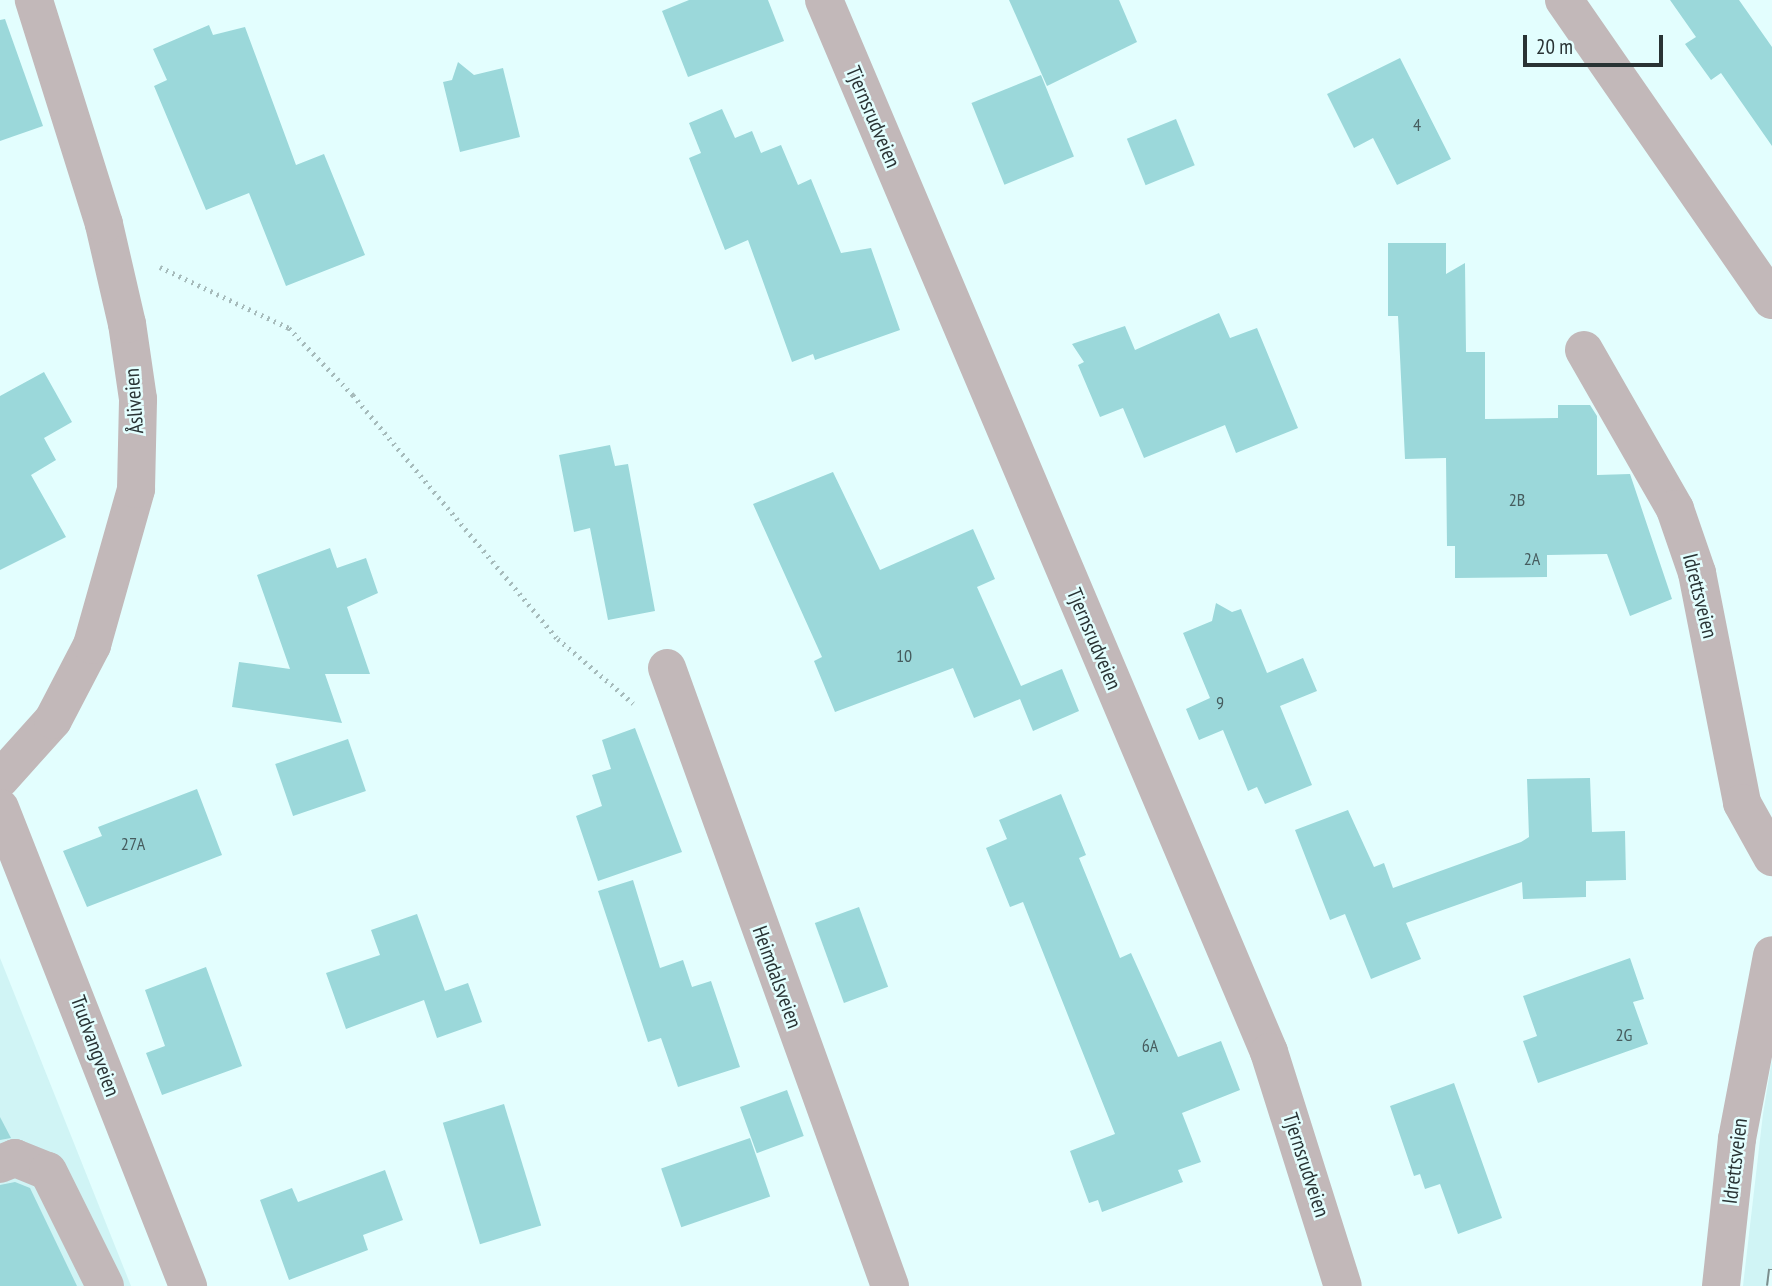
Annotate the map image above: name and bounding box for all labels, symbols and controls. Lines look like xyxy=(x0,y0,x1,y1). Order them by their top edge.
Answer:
scale bar xyxy=(1527,21,1667,65)
text: 20 m xyxy=(1536,33,1573,60)
street label: Tjernsrudveien xyxy=(840,62,906,172)
house number: 4 xyxy=(1413,114,1421,136)
street label: Åsliveien xyxy=(119,367,149,435)
house number: 2B xyxy=(1509,489,1525,511)
house number: 2A xyxy=(1524,548,1540,570)
street label: Idrettsveien xyxy=(1677,551,1723,641)
street label: Tjernsrudveien xyxy=(1061,584,1127,694)
house number: 10 xyxy=(896,645,912,667)
house number: 9 xyxy=(1216,692,1224,714)
house number: 27A xyxy=(121,833,145,855)
street label: Heimdalsveien xyxy=(747,922,807,1032)
street label: Trudvangveien xyxy=(65,992,125,1100)
house number: 2G xyxy=(1616,1024,1632,1046)
house number: 6A xyxy=(1142,1035,1158,1057)
street label: Tjernsrudveien xyxy=(1277,1110,1335,1220)
street label: Idrettsveien xyxy=(1717,1117,1753,1205)

